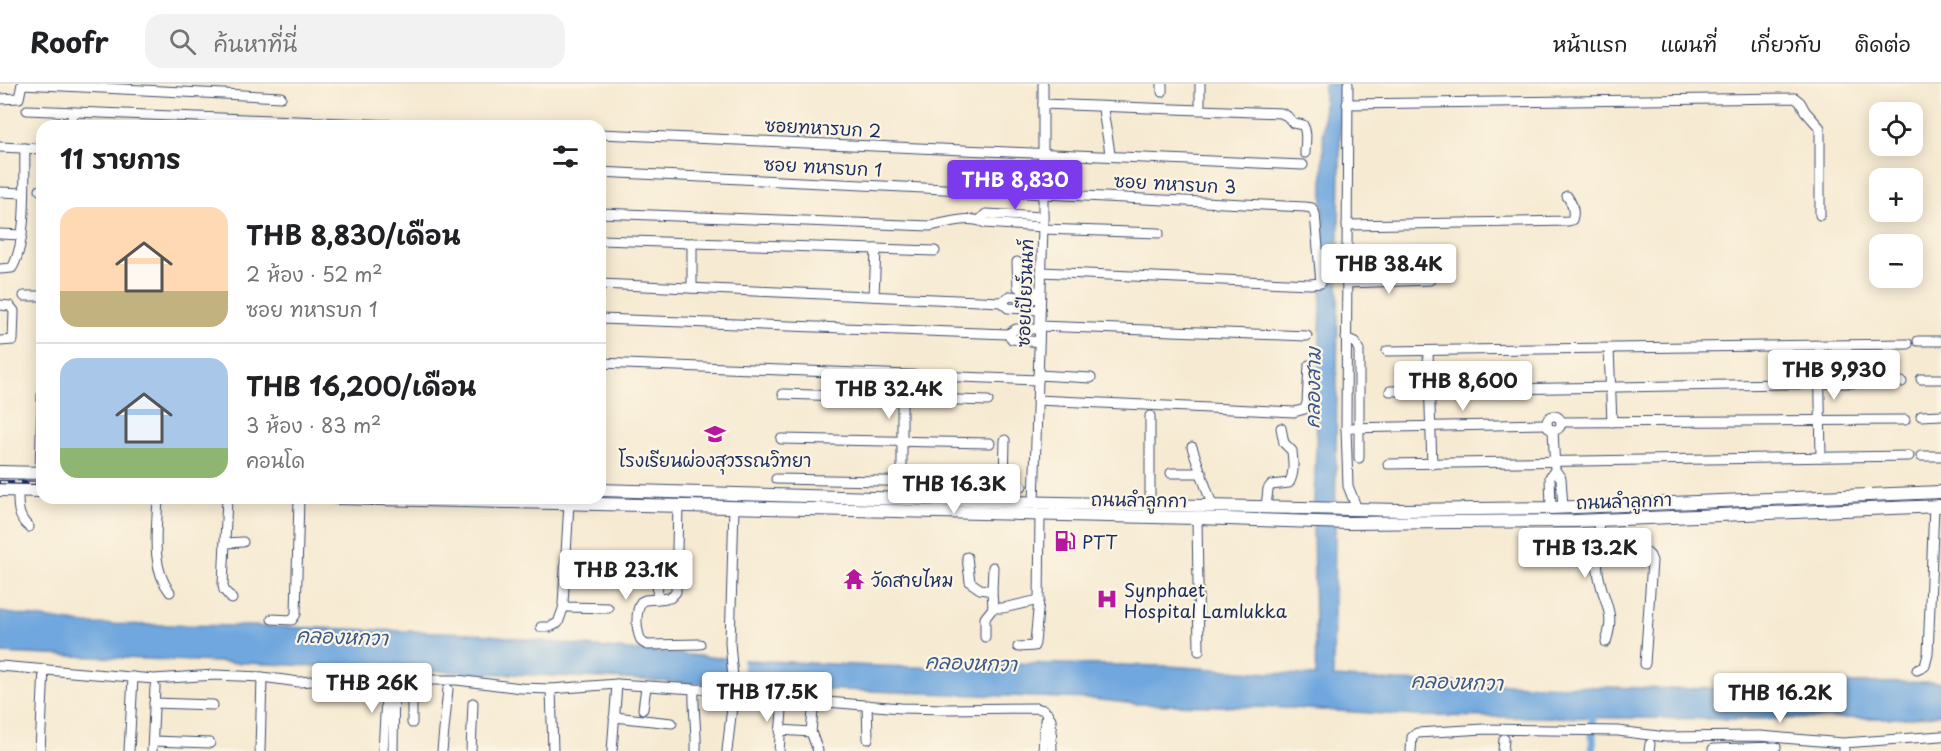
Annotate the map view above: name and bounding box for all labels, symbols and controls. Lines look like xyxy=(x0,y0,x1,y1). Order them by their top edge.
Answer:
search box xyxy=(145,14,565,68)
text: Roofr xyxy=(30,20,109,63)
icon: search xyxy=(166,25,199,58)
text: ค้นหาที่นี่ xyxy=(214,26,297,59)
text: หน้าแรก xyxy=(1553,27,1628,59)
text: แผนที่ xyxy=(1661,27,1717,59)
text: เกี่ยวกับ xyxy=(1750,27,1822,59)
text: ติดต่อ xyxy=(1855,27,1911,59)
map controls xyxy=(1869,102,1923,288)
button: locate xyxy=(1869,102,1923,156)
street label: ซอยทหารบก 2 xyxy=(764,110,882,144)
text: 11 รายการ xyxy=(60,139,181,178)
icon: filters xyxy=(549,140,582,173)
street label: ซอย ทหารบก 1 xyxy=(763,149,883,183)
pin: THB 8,830 xyxy=(946,160,1084,211)
text: THB 8,830 xyxy=(961,164,1069,194)
street label: ซอย ทหารบก 3 xyxy=(1113,166,1237,200)
button: + xyxy=(1869,168,1923,222)
text: THB 8,830/เดือน xyxy=(246,215,460,254)
icon: home xyxy=(108,231,180,303)
button: − xyxy=(1869,234,1923,288)
street label: ซอยเปียร์นนท์ xyxy=(1009,238,1039,348)
pin: THB 38.4K xyxy=(1320,244,1458,295)
text: THB 38.4K xyxy=(1335,248,1443,278)
text: 2 ห้อง · 52 m² xyxy=(246,259,383,289)
text: ซอย ทหารบก 1 xyxy=(246,294,378,324)
water label: คลองสาม xyxy=(1296,346,1328,429)
pin: THB 9,930 xyxy=(1765,350,1903,401)
text: THB 9,930 xyxy=(1782,354,1886,384)
pin: THB 8,600 xyxy=(1394,361,1532,412)
text: THB 8,600 xyxy=(1408,365,1518,395)
text: THB 16,200/เดือน xyxy=(246,366,476,405)
pin: THB 32.4K xyxy=(820,369,958,420)
text: THB 32.4K xyxy=(835,373,943,403)
icon: home xyxy=(108,382,180,454)
text: 3 ห้อง · 83 m² xyxy=(246,410,381,440)
school or university icon: โรงเรียนผ่องสุวรรณวิทยา xyxy=(703,422,727,446)
text: คอนโด xyxy=(246,445,305,475)
place label: โรงเรียนผ่องสุวรรณวิทยา xyxy=(619,446,811,475)
pin: THB 16.3K xyxy=(885,464,1023,515)
text: THB 16.3K xyxy=(902,468,1006,498)
street label: ถนนลำลูกกา xyxy=(1091,485,1187,515)
street label: ถนนลำลูกกา xyxy=(1575,485,1673,517)
place label: PTT xyxy=(1082,528,1118,555)
pin: THB 13.2K xyxy=(1516,528,1654,579)
fuel station icon: PTT xyxy=(1053,529,1077,553)
text: THB 13.2K xyxy=(1532,532,1638,562)
pin: THB 23.1K xyxy=(557,550,695,601)
text: THB 23.1K xyxy=(574,554,678,584)
place label: วัดสายไหม xyxy=(871,566,954,593)
temple icon: วัดสายไหม xyxy=(842,567,866,591)
place label: Synphaet Hospital Lamlukka xyxy=(1124,576,1288,624)
hospital icon: Synphaet Hospital Lamlukka xyxy=(1095,587,1119,611)
water label: คลองหกวา xyxy=(296,619,390,653)
water label: คลองหกวา xyxy=(925,645,1019,679)
pin: THB 26K xyxy=(317,663,427,714)
water label: คลองหกวา xyxy=(1411,664,1505,698)
text: THB 26K xyxy=(326,667,418,697)
pin: THB 17.5K xyxy=(698,672,836,723)
pin: THB 16.2K xyxy=(1711,673,1849,724)
text: THB 17.5K xyxy=(716,676,818,706)
text: THB 16.2K xyxy=(1728,677,1832,707)

